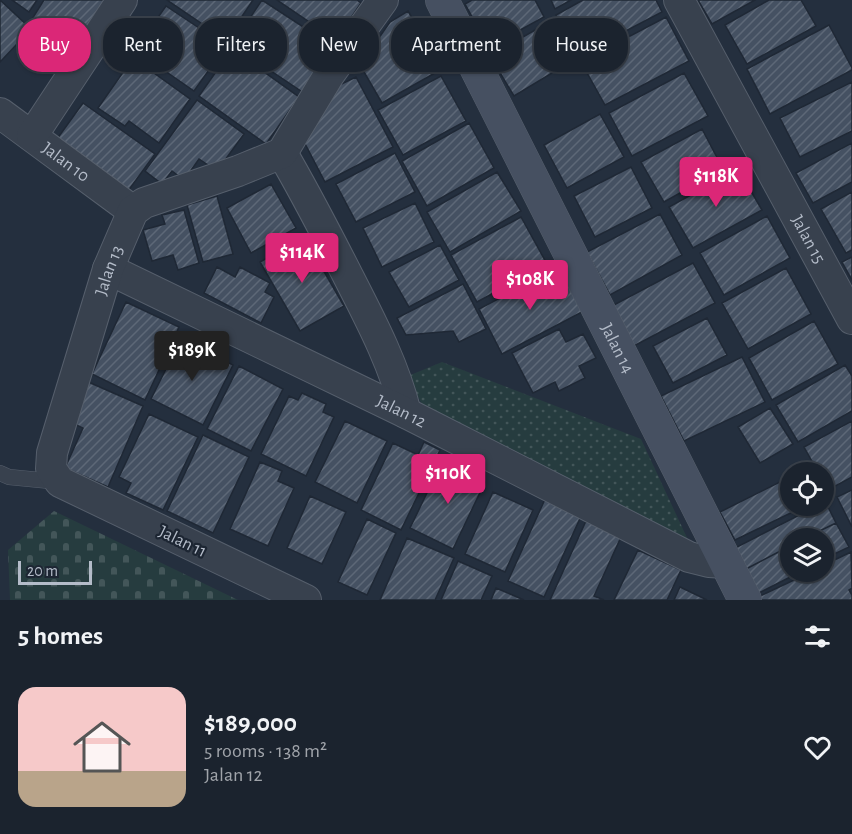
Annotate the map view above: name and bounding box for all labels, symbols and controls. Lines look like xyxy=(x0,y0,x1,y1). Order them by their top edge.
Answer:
chip: Buy xyxy=(18,18,91,72)
chip: Rent xyxy=(103,18,183,72)
chip: Filters xyxy=(195,18,287,72)
chip: New xyxy=(299,18,379,72)
chip: Apartment xyxy=(391,18,522,72)
chip: House xyxy=(534,18,628,72)
street label: Jalan 10 xyxy=(38,139,93,186)
pin: $118K xyxy=(674,157,758,208)
text: $118K xyxy=(694,166,738,186)
street label: Jalan 15 xyxy=(787,212,828,267)
pin: $114K xyxy=(260,233,344,284)
text: $114K xyxy=(279,242,325,262)
street label: Jalan 13 xyxy=(92,243,127,298)
pin: $108K xyxy=(488,260,572,311)
text: $108K xyxy=(506,269,554,289)
street label: Jalan 14 xyxy=(597,321,637,377)
pin: $189K xyxy=(150,331,234,382)
text: $189K xyxy=(168,340,216,360)
street label: Jalan 12 xyxy=(373,392,429,432)
pin: $110K xyxy=(406,454,490,505)
map controls xyxy=(780,462,834,582)
button: locate xyxy=(780,462,834,516)
text: $110K xyxy=(425,463,471,483)
street label: Jalan 11 xyxy=(156,523,209,561)
button: layers xyxy=(780,528,834,582)
scale bar xyxy=(18,558,92,586)
text: 20 m xyxy=(27,563,58,579)
icon: filters xyxy=(801,620,834,653)
text: 5 homes xyxy=(18,623,103,649)
text: $189,000 xyxy=(204,710,297,736)
icon: home xyxy=(66,711,138,783)
icon: heart xyxy=(801,731,834,764)
text: 5 rooms · 138 m² xyxy=(204,741,327,761)
text: Jalan 12 xyxy=(204,765,263,785)

